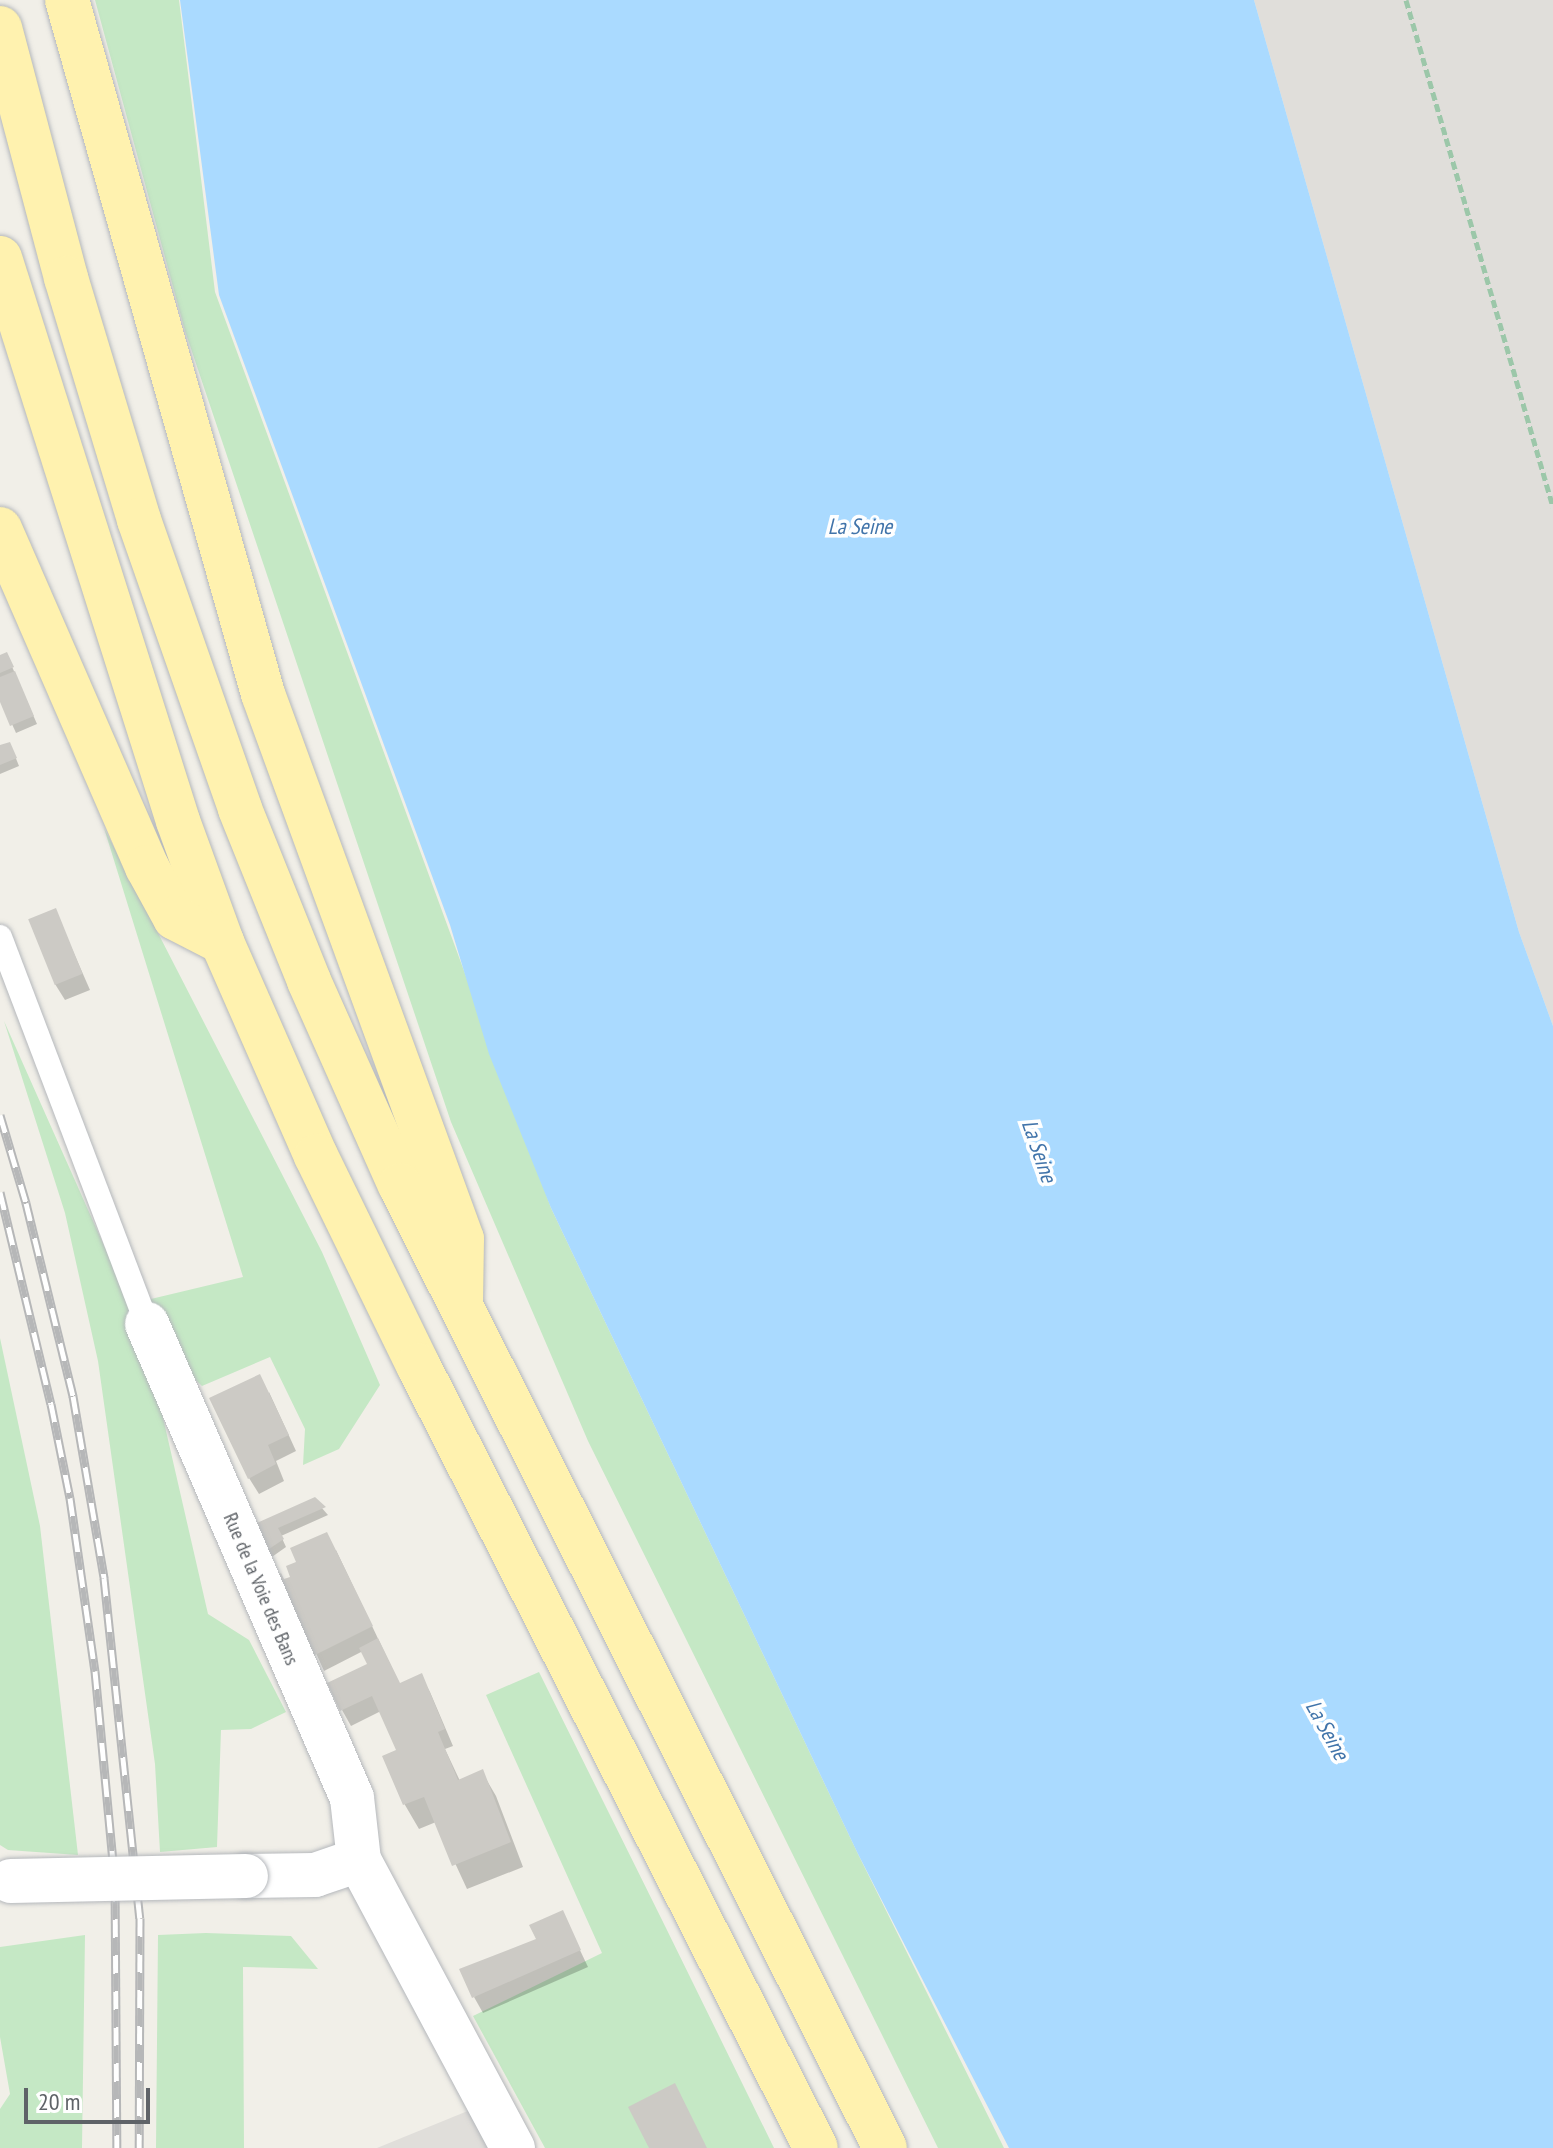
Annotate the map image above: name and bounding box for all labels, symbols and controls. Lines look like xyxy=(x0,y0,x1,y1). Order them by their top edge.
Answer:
water label: La Seine xyxy=(828,514,892,540)
water label: La Seine xyxy=(1016,1116,1062,1186)
street label: Rue de la Voie des Bans xyxy=(218,1509,304,1669)
water label: La Seine xyxy=(1300,1695,1354,1765)
scale bar xyxy=(28,2072,154,2122)
text: 20 m xyxy=(38,2086,80,2117)

